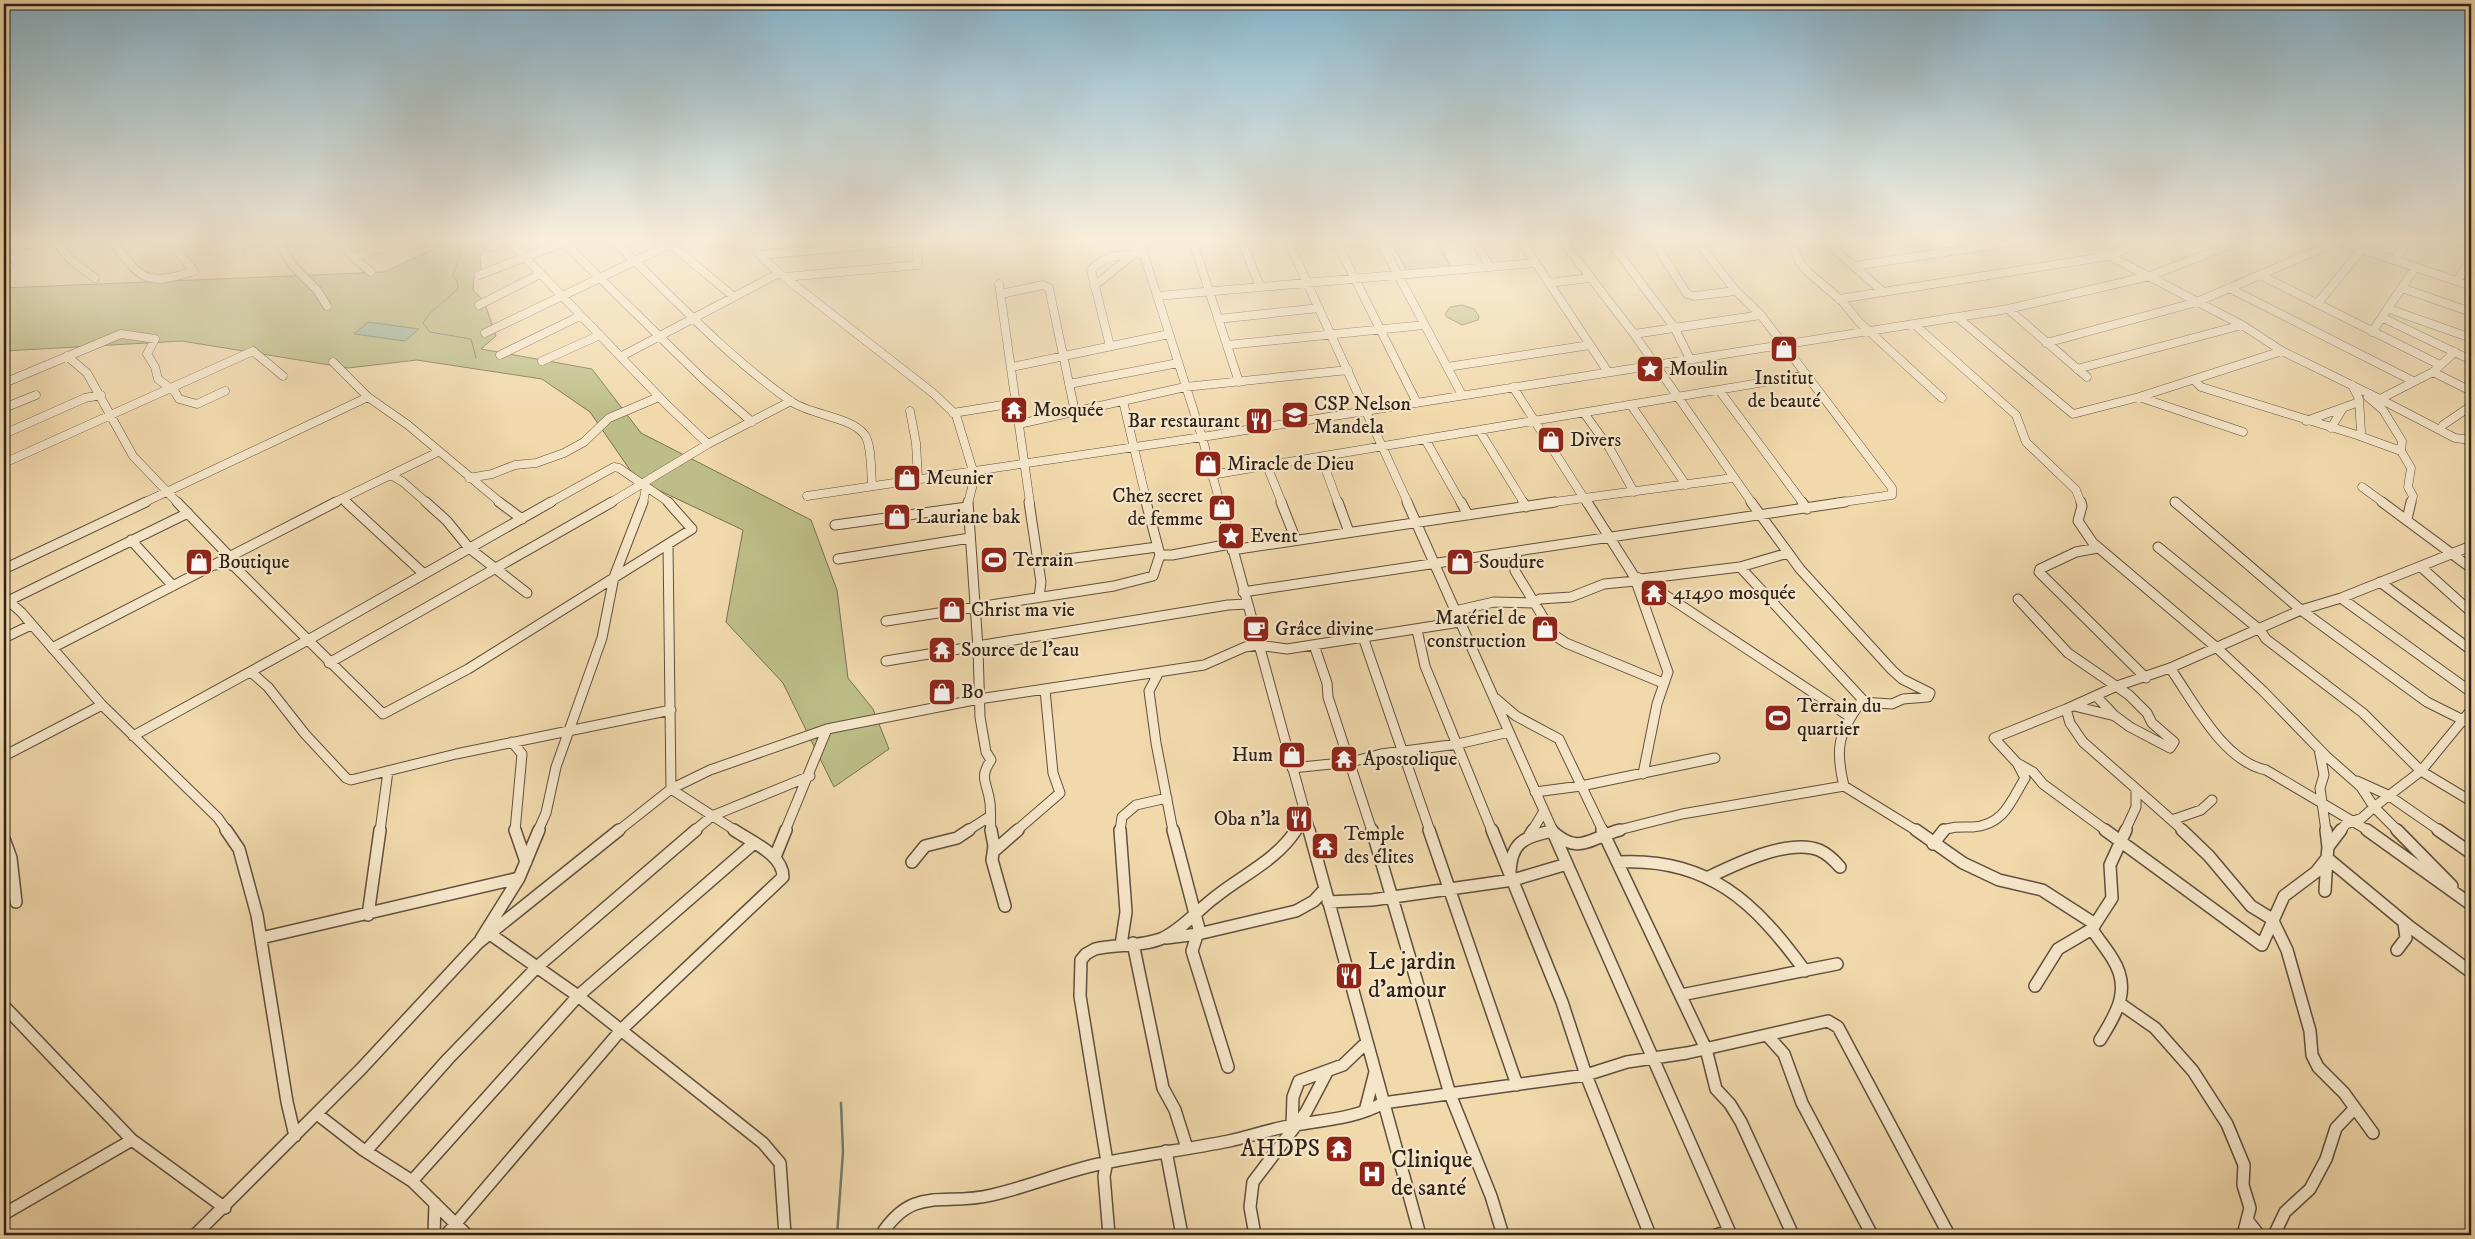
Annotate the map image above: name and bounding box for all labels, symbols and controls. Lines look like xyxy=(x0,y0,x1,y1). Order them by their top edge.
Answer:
shop icon: Institut de beauté xyxy=(1769,334,1799,364)
place icon: Moulin xyxy=(1635,354,1665,384)
place label: Moulin xyxy=(1669,357,1729,382)
place label: Institut de beauté xyxy=(1747,366,1821,414)
place label: CSP Nelson Mandela xyxy=(1314,392,1411,440)
temple icon: Mosquée xyxy=(999,395,1029,425)
place label: Mosquée xyxy=(1033,398,1104,423)
school or university icon: CSP Nelson Mandela xyxy=(1280,400,1310,430)
restaurant icon: Bar restaurant xyxy=(1244,406,1274,436)
place label: Bar restaurant xyxy=(1127,409,1240,434)
shop icon: Divers xyxy=(1536,425,1566,455)
place label: Divers xyxy=(1570,428,1622,453)
shop icon: Miracle de Dieu xyxy=(1193,449,1223,479)
place label: Miracle de Dieu xyxy=(1227,452,1354,477)
shop icon: Meunier xyxy=(892,463,922,493)
place label: Meunier xyxy=(926,466,994,491)
place label: Chez secret de femme xyxy=(1112,484,1203,532)
shop icon: Chez secret de femme xyxy=(1207,493,1237,523)
shop icon: Lauriane bak xyxy=(882,502,912,532)
place label: Lauriane bak xyxy=(916,505,1020,530)
place icon: Event xyxy=(1216,521,1246,551)
place label: Event xyxy=(1250,524,1298,549)
sports icon: Terrain xyxy=(979,545,1009,575)
shop icon: Boutique xyxy=(184,547,214,577)
shop icon: Soudure xyxy=(1445,547,1475,577)
place label: Terrain xyxy=(1013,548,1074,573)
place label: Boutique xyxy=(218,550,289,575)
place label: Soudure xyxy=(1479,550,1544,575)
temple icon: 41490 mosquée xyxy=(1639,578,1669,608)
place label: 41490 mosquée xyxy=(1673,581,1796,606)
shop icon: Christ ma vie xyxy=(937,595,967,625)
place label: Christ ma vie xyxy=(971,598,1075,623)
place label: Matériel de construction xyxy=(1427,606,1527,654)
cafe icon: Grâce divine xyxy=(1241,614,1271,644)
shop icon: Matériel de construction xyxy=(1530,614,1560,644)
place label: Grâce divine xyxy=(1275,617,1374,642)
temple icon: Source de l'eau xyxy=(927,635,957,665)
place label: Source de l'eau xyxy=(961,638,1079,663)
shop icon: Bo xyxy=(927,677,957,707)
place label: Bo xyxy=(961,680,983,705)
place label: Terrain du quartier xyxy=(1797,694,1881,742)
sports icon: Terrain du quartier xyxy=(1763,703,1793,733)
shop icon: Hum xyxy=(1277,740,1307,770)
place label: Hum xyxy=(1232,743,1273,768)
temple icon: Apostolique xyxy=(1329,744,1359,774)
place label: Apostolique xyxy=(1363,747,1457,772)
restaurant icon: Oba n'la xyxy=(1284,804,1314,834)
place label: Oba n'la xyxy=(1214,807,1281,832)
place label: Temple des élites xyxy=(1344,822,1414,870)
temple icon: Temple des élites xyxy=(1310,831,1340,861)
place label: Le jardin d'amour xyxy=(1368,947,1456,1005)
restaurant icon: Le jardin d'amour xyxy=(1334,961,1364,991)
place label: AHDPS xyxy=(1240,1134,1320,1164)
temple icon: AHDPS xyxy=(1324,1134,1354,1164)
place label: Clinique de santé xyxy=(1391,1145,1473,1203)
hospital icon: Clinique de santé xyxy=(1357,1159,1387,1189)

